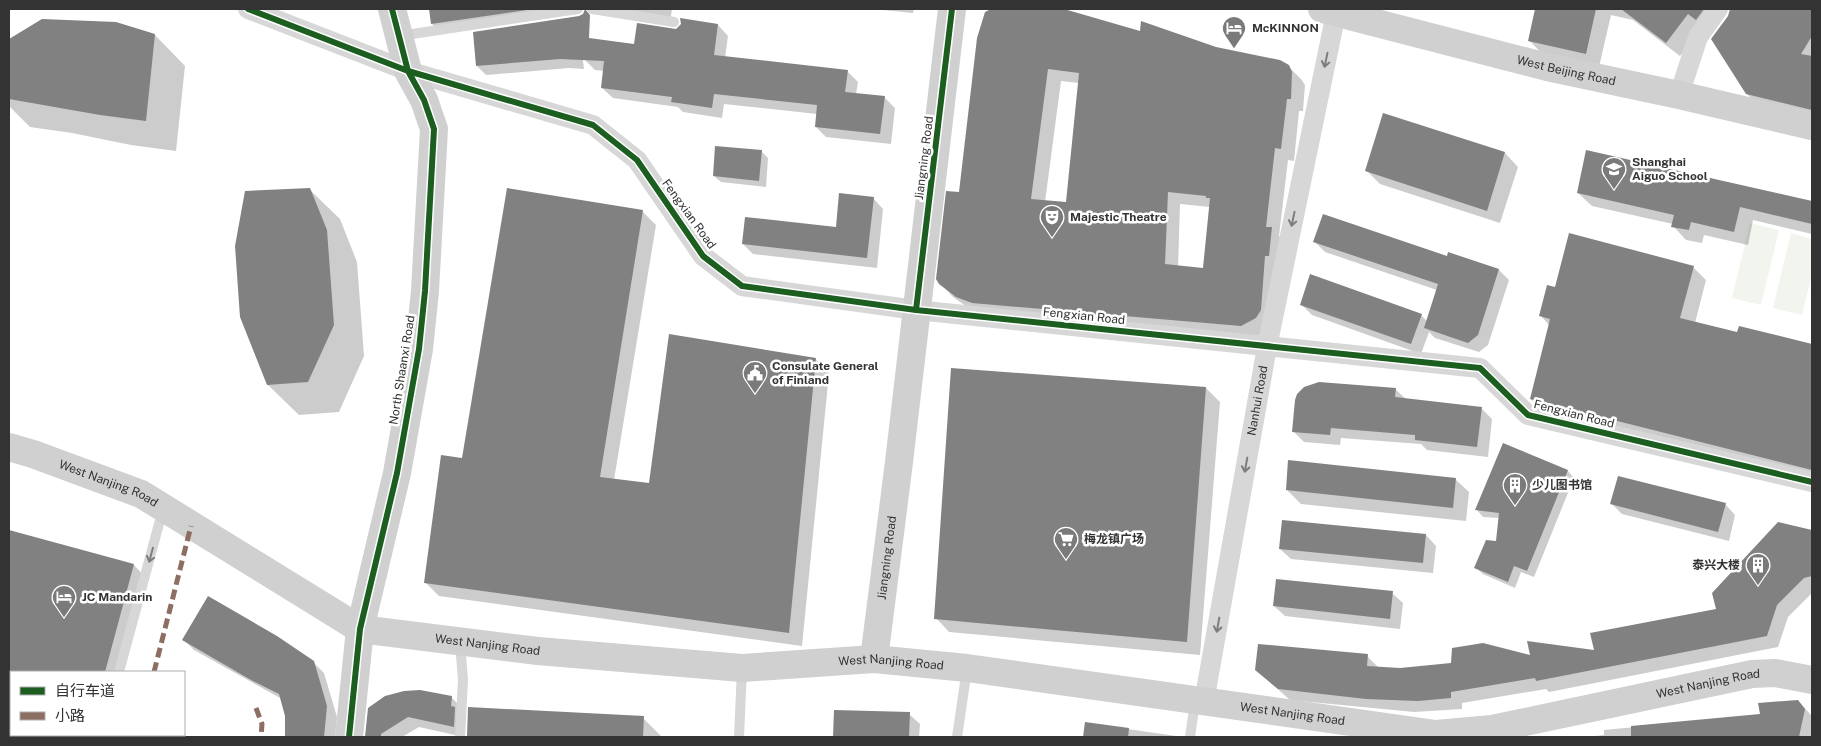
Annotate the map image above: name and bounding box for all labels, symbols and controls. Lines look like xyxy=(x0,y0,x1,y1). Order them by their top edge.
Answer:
hotel icon: McKINNON xyxy=(1221,15,1247,49)
place label: McKINNON xyxy=(1252,21,1319,35)
one-way arrow xyxy=(1321,52,1331,68)
street label: West Beijing Road xyxy=(1515,52,1617,88)
street label: Jiangning Road xyxy=(912,115,936,201)
place label: Shanghai Aiguo School xyxy=(1632,155,1708,183)
school or university icon: Shanghai Aiguo School xyxy=(1601,156,1627,190)
street label: Fengxian Road xyxy=(659,176,719,252)
theatre icon: Majestic Theatre xyxy=(1039,204,1065,238)
place label: Majestic Theatre xyxy=(1070,210,1167,224)
one-way arrow xyxy=(1288,211,1298,227)
street label: Fengxian Road xyxy=(1042,305,1126,327)
street label: North Shaanxi Road xyxy=(386,314,418,426)
place label: Consulate General of Finland xyxy=(772,359,879,387)
public building icon: Consulate General of Finland xyxy=(742,360,768,394)
street label: Nanhui Road xyxy=(1244,365,1271,437)
street label: Fengxian Road xyxy=(1532,397,1616,431)
street label: West Nanjing Road xyxy=(57,457,161,510)
one-way arrow xyxy=(1241,457,1251,473)
building icon: 少儿图书馆 xyxy=(1502,472,1528,506)
place label: 少儿图书馆 xyxy=(1532,478,1592,492)
street label: Jiangning Road xyxy=(875,515,899,601)
supermarket icon: 梅龙镇广场 xyxy=(1053,526,1079,560)
place label: 梅龙镇广场 xyxy=(1084,532,1144,546)
one-way arrow xyxy=(146,547,155,563)
building icon: 泰兴大楼 xyxy=(1745,552,1771,586)
place label: 泰兴大楼 xyxy=(1692,558,1740,572)
hotel icon: JC Mandarin xyxy=(51,584,77,618)
place label: JC Mandarin xyxy=(82,590,152,604)
one-way arrow xyxy=(1212,616,1222,632)
street label: West Nanjing Road xyxy=(434,631,541,658)
street label: West Nanjing Road xyxy=(838,652,944,673)
street label: West Nanjing Road xyxy=(1655,667,1760,701)
legend xyxy=(10,671,185,736)
text: 自行车道 xyxy=(55,682,115,699)
street label: West Nanjing Road xyxy=(1239,700,1346,728)
text: 小路 xyxy=(55,707,85,724)

